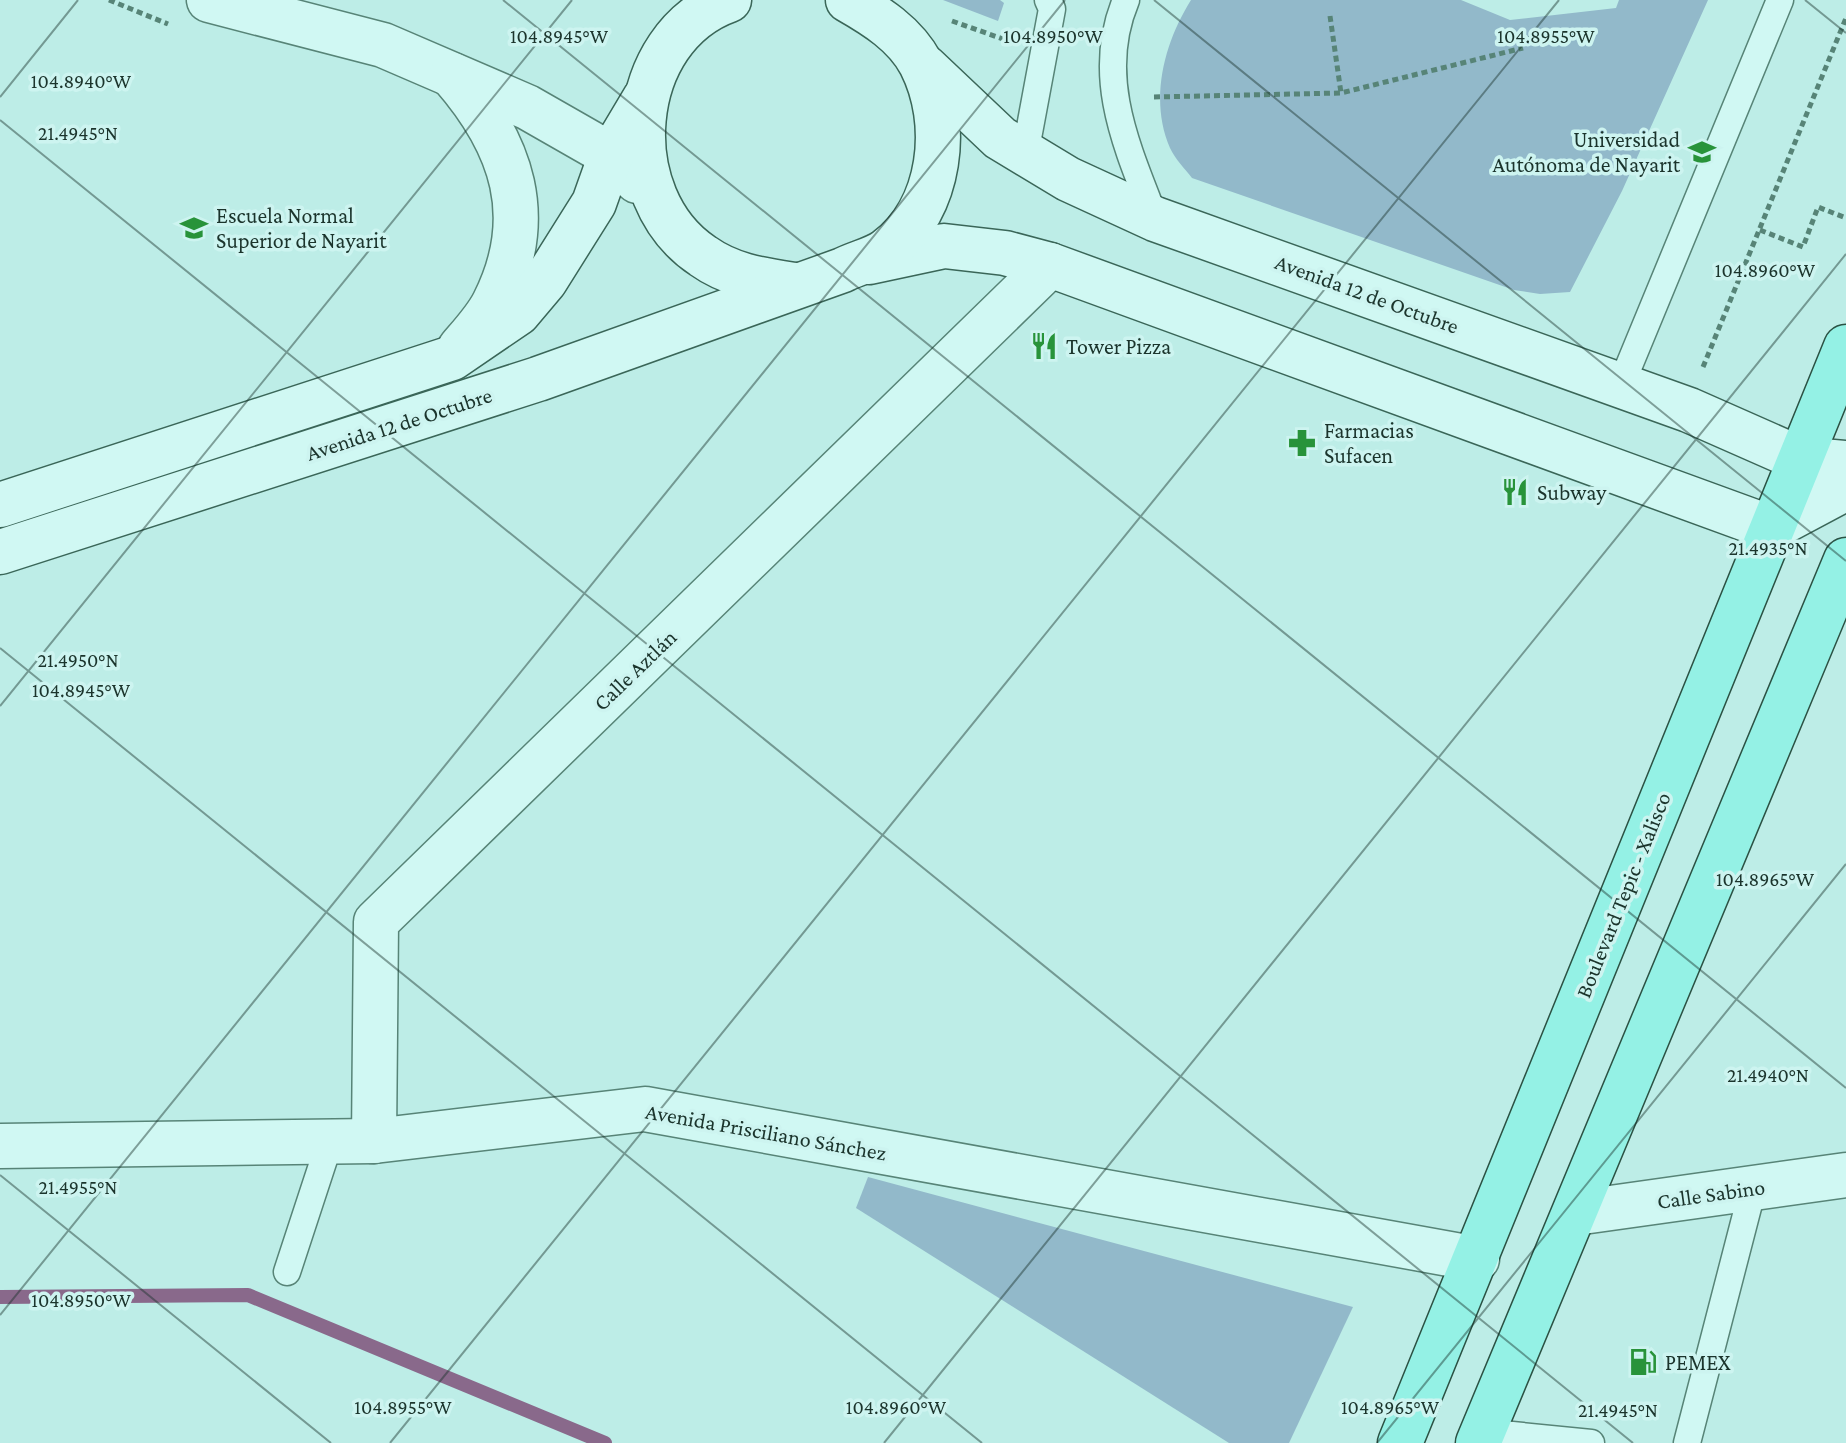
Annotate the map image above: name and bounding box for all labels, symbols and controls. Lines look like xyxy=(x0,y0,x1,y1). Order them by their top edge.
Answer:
text: 104.8945°W xyxy=(510,25,609,47)
text: 104.8950°W xyxy=(1003,25,1103,47)
text: 104.8955°W xyxy=(1497,25,1595,47)
text: 104.8940°W xyxy=(31,70,132,92)
text: 21.4945°N xyxy=(38,122,118,144)
place label: Universidad Autónoma de Nayarit xyxy=(1492,127,1681,177)
school or university icon: Universidad Autónoma de Nayarit xyxy=(1687,137,1717,167)
place label: Escuela Normal Superior de Nayarit xyxy=(216,203,387,253)
school or university icon: Escuela Normal Superior de Nayarit xyxy=(179,213,209,243)
street label: Avenida 12 de Octubre xyxy=(1272,249,1462,339)
text: 104.8960°W xyxy=(1715,259,1816,281)
restaurant icon: Tower Pizza xyxy=(1029,331,1059,361)
place label: Tower Pizza xyxy=(1066,334,1171,359)
street label: Avenida 12 de Octubre xyxy=(303,382,495,466)
place label: Farmacias Sufacen xyxy=(1324,418,1414,468)
pharmacy icon: Farmacias Sufacen xyxy=(1287,428,1317,458)
restaurant icon: Subway xyxy=(1500,477,1530,507)
place label: Subway xyxy=(1537,480,1607,505)
text: 21.4935°N xyxy=(1728,537,1808,559)
street label: Calle Aztlán xyxy=(588,624,682,716)
text: 21.4950°N xyxy=(37,649,119,671)
text: 104.8945°W xyxy=(32,679,131,701)
street label: Boulevard Tepic - Xalisco xyxy=(1570,789,1676,1001)
text: 104.8965°W xyxy=(1716,868,1815,890)
text: 21.4940°N xyxy=(1727,1064,1809,1086)
street label: Avenida Prisciliano Sánchez xyxy=(644,1099,888,1165)
street label: Calle Sabino xyxy=(1655,1174,1767,1214)
text: 21.4955°N xyxy=(39,1176,117,1198)
text: 104.8950°W xyxy=(31,1289,131,1311)
fuel station icon: PEMEX xyxy=(1628,1347,1658,1377)
place label: PEMEX xyxy=(1665,1350,1731,1375)
text: 104.8955°W xyxy=(354,1396,452,1418)
text: 104.8960°W xyxy=(846,1396,947,1418)
text: 104.8965°W xyxy=(1341,1396,1440,1418)
text: 21.4945°N xyxy=(1578,1399,1658,1421)

